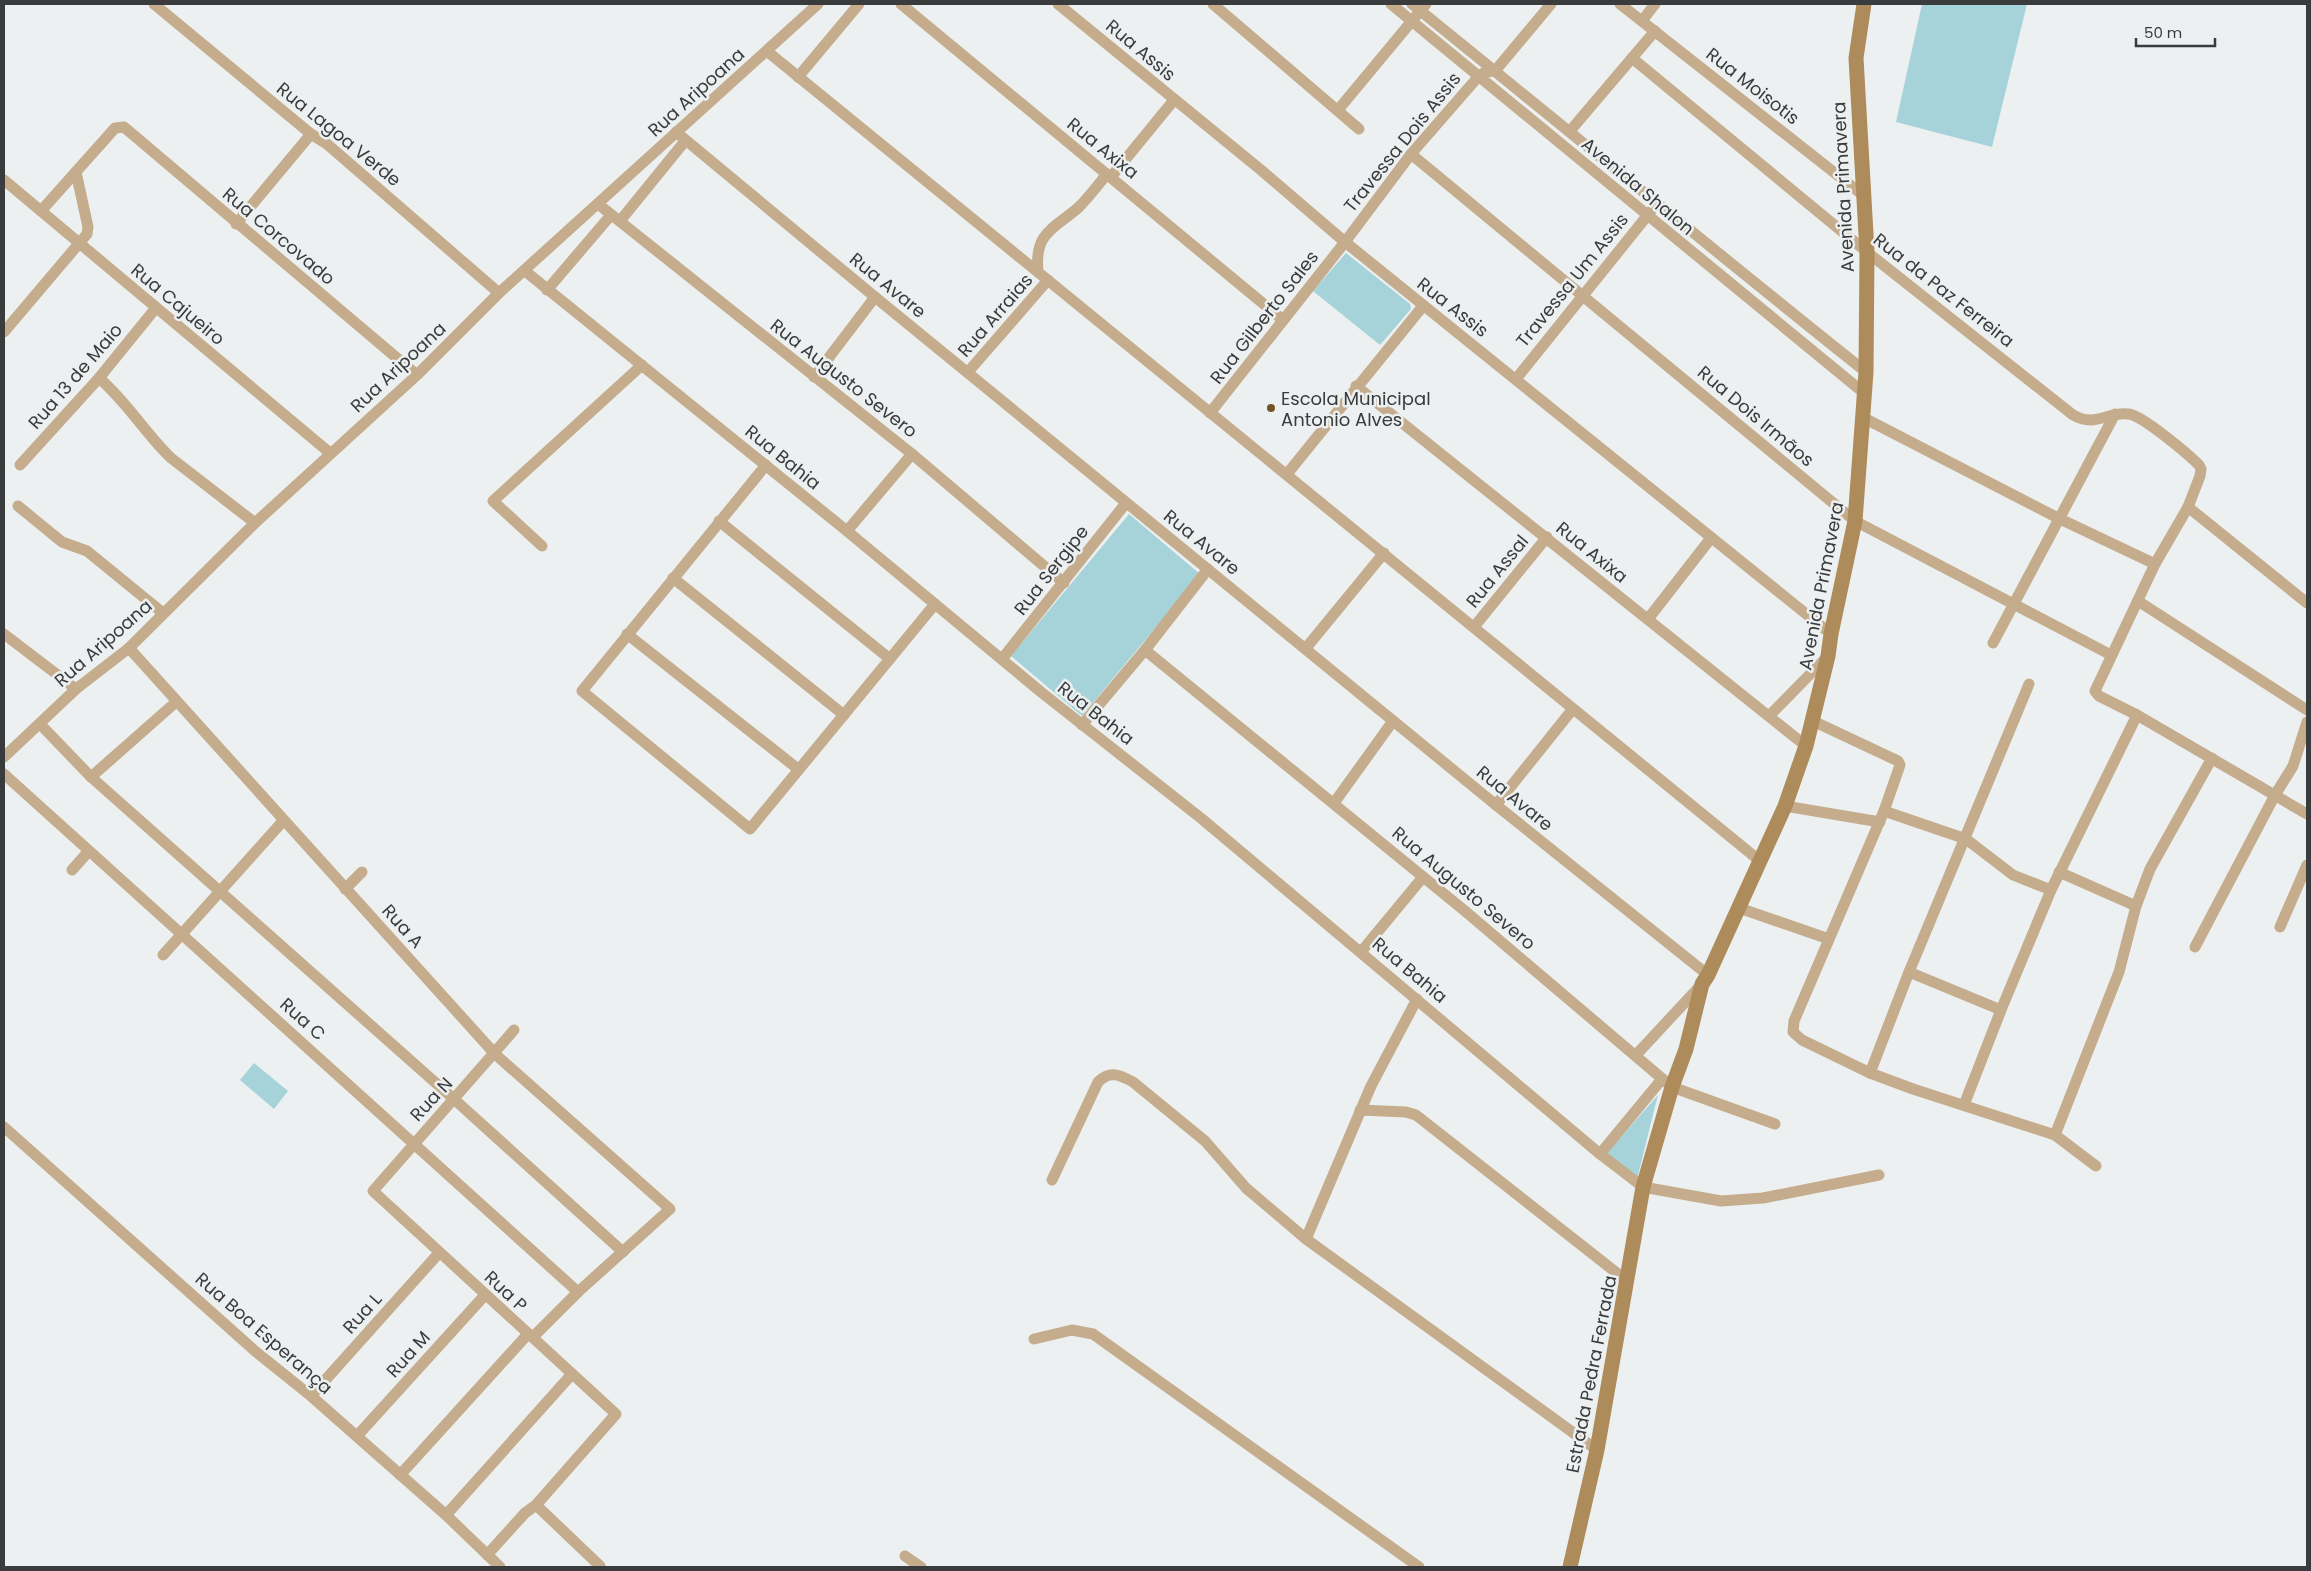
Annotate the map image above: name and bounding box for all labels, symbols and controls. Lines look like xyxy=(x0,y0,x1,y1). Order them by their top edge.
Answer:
street label: Rua Assis xyxy=(1101,13,1181,87)
scale bar xyxy=(2136,15,2215,47)
text: 50 m xyxy=(2144,22,2182,43)
street label: Rua Aripoana xyxy=(642,42,750,142)
street label: Rua Moisotis xyxy=(1701,42,1805,130)
street label: Travessa Dois Assis xyxy=(1338,67,1466,217)
street label: Rua Lagoa Verde xyxy=(272,76,406,192)
street label: Avenida Primavera xyxy=(1826,101,1860,273)
street label: Rua Axixa xyxy=(1062,111,1144,185)
street label: Avenida Shalon xyxy=(1576,131,1700,241)
street label: Rua Corcovado xyxy=(217,181,341,291)
street label: Travessa Um Assis xyxy=(1510,208,1634,352)
street label: Rua da Paz Ferreira xyxy=(1868,227,2020,353)
street label: Rua Gilberto Sales xyxy=(1204,245,1324,389)
street label: Rua Avare xyxy=(844,246,932,324)
street label: Rua Cajueiro xyxy=(126,257,230,351)
street label: Rua Arraias xyxy=(952,268,1038,362)
street label: Rua Assis xyxy=(1412,271,1494,343)
street label: Rua Augusto Severo xyxy=(765,313,923,443)
street label: Rua Aripoana xyxy=(345,316,451,418)
street label: Rua 13 de Maio xyxy=(22,318,128,434)
street label: Rua Dois Irmãos xyxy=(1692,360,1820,472)
place label: Escola Municipal Antonio Alves xyxy=(1281,386,1431,432)
marker: Escola Municipal Antonio Alves xyxy=(1265,402,1277,414)
street label: Rua Bahia xyxy=(740,419,826,495)
street label: Avenida Primavera xyxy=(1792,500,1850,672)
street label: Rua Avare xyxy=(1158,503,1246,581)
street label: Rua Axixa xyxy=(1551,515,1633,589)
street label: Rua Sergipe xyxy=(1008,520,1094,620)
street label: Rua Assal xyxy=(1460,529,1534,613)
street label: Rua Aripoana xyxy=(49,593,157,693)
street label: Rua Bahia xyxy=(1053,675,1139,751)
street label: Rua Avare xyxy=(1471,759,1559,837)
street label: Rua Augusto Severo xyxy=(1387,820,1541,956)
street label: Rua A xyxy=(376,898,430,954)
street label: Rua Bahia xyxy=(1367,931,1453,1009)
street label: Rua C xyxy=(275,992,331,1046)
street label: Rua N xyxy=(404,1071,458,1127)
street label: Rua P xyxy=(479,1265,533,1317)
street label: Rua Boa Esperança xyxy=(190,1266,338,1400)
street label: Estrada Pedra Ferrada xyxy=(1560,1273,1622,1475)
street label: Rua L xyxy=(337,1287,387,1339)
street label: Rua M xyxy=(380,1325,436,1383)

